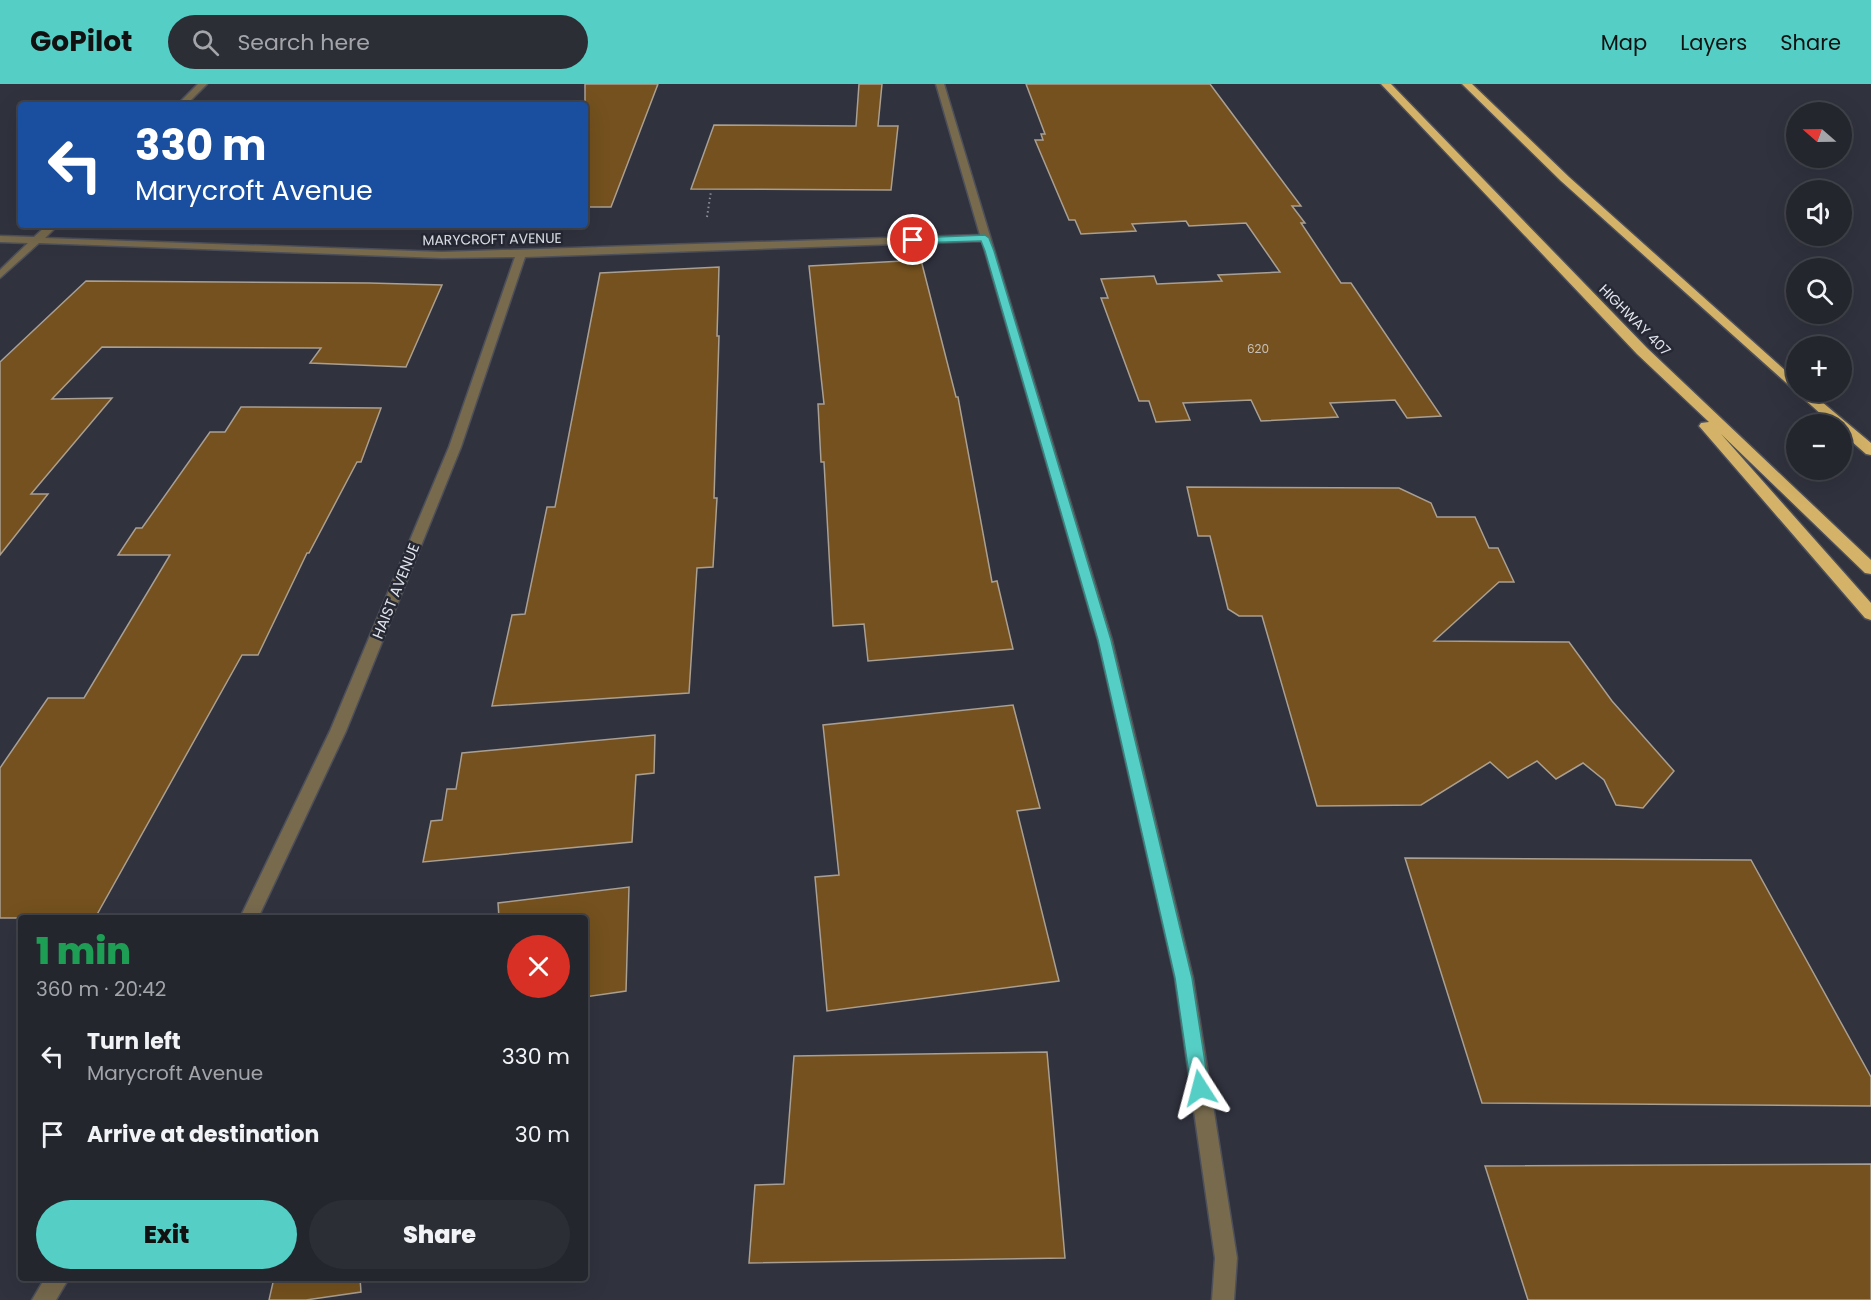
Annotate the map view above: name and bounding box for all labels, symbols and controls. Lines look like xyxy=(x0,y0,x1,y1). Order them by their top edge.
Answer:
search box xyxy=(168,15,588,69)
text: GoPilot xyxy=(30,22,132,61)
icon: search xyxy=(189,26,222,59)
text: Search here xyxy=(237,27,370,58)
text: Map xyxy=(1601,28,1647,57)
text: Layers xyxy=(1680,28,1747,57)
text: Share xyxy=(1780,28,1841,57)
north arrow xyxy=(1786,102,1852,168)
map controls xyxy=(1786,102,1852,480)
text: 330 m xyxy=(135,116,267,175)
icon: left xyxy=(36,126,114,204)
text: Marycroft Avenue xyxy=(135,172,373,209)
button: sound xyxy=(1786,180,1852,246)
pin xyxy=(887,214,938,265)
icon: arrive xyxy=(896,223,929,256)
street label: MARYCROFT AVENUE xyxy=(422,228,562,250)
button: search xyxy=(1786,258,1852,324)
street label: HIGHWAY 407 xyxy=(1595,280,1676,361)
button: + xyxy=(1786,336,1852,402)
house number: 620 xyxy=(1247,340,1269,357)
button: − xyxy=(1786,414,1852,480)
street label: HAIST AVENUE xyxy=(367,540,424,642)
text: 1 min xyxy=(36,926,131,977)
button: close xyxy=(507,935,570,998)
text: 360 m · 20:42 xyxy=(36,975,166,1003)
text: Turn left xyxy=(87,1026,181,1057)
icon: left xyxy=(36,1040,69,1073)
text: 330 m xyxy=(502,1041,570,1072)
position arrow xyxy=(1168,1056,1232,1120)
text: Marycroft Avenue xyxy=(87,1059,263,1087)
icon: arrive xyxy=(36,1118,69,1151)
text: Arrive at destination xyxy=(87,1119,319,1150)
text: 30 m xyxy=(515,1119,570,1150)
button: Exit xyxy=(36,1200,297,1269)
button: Share xyxy=(309,1200,570,1269)

